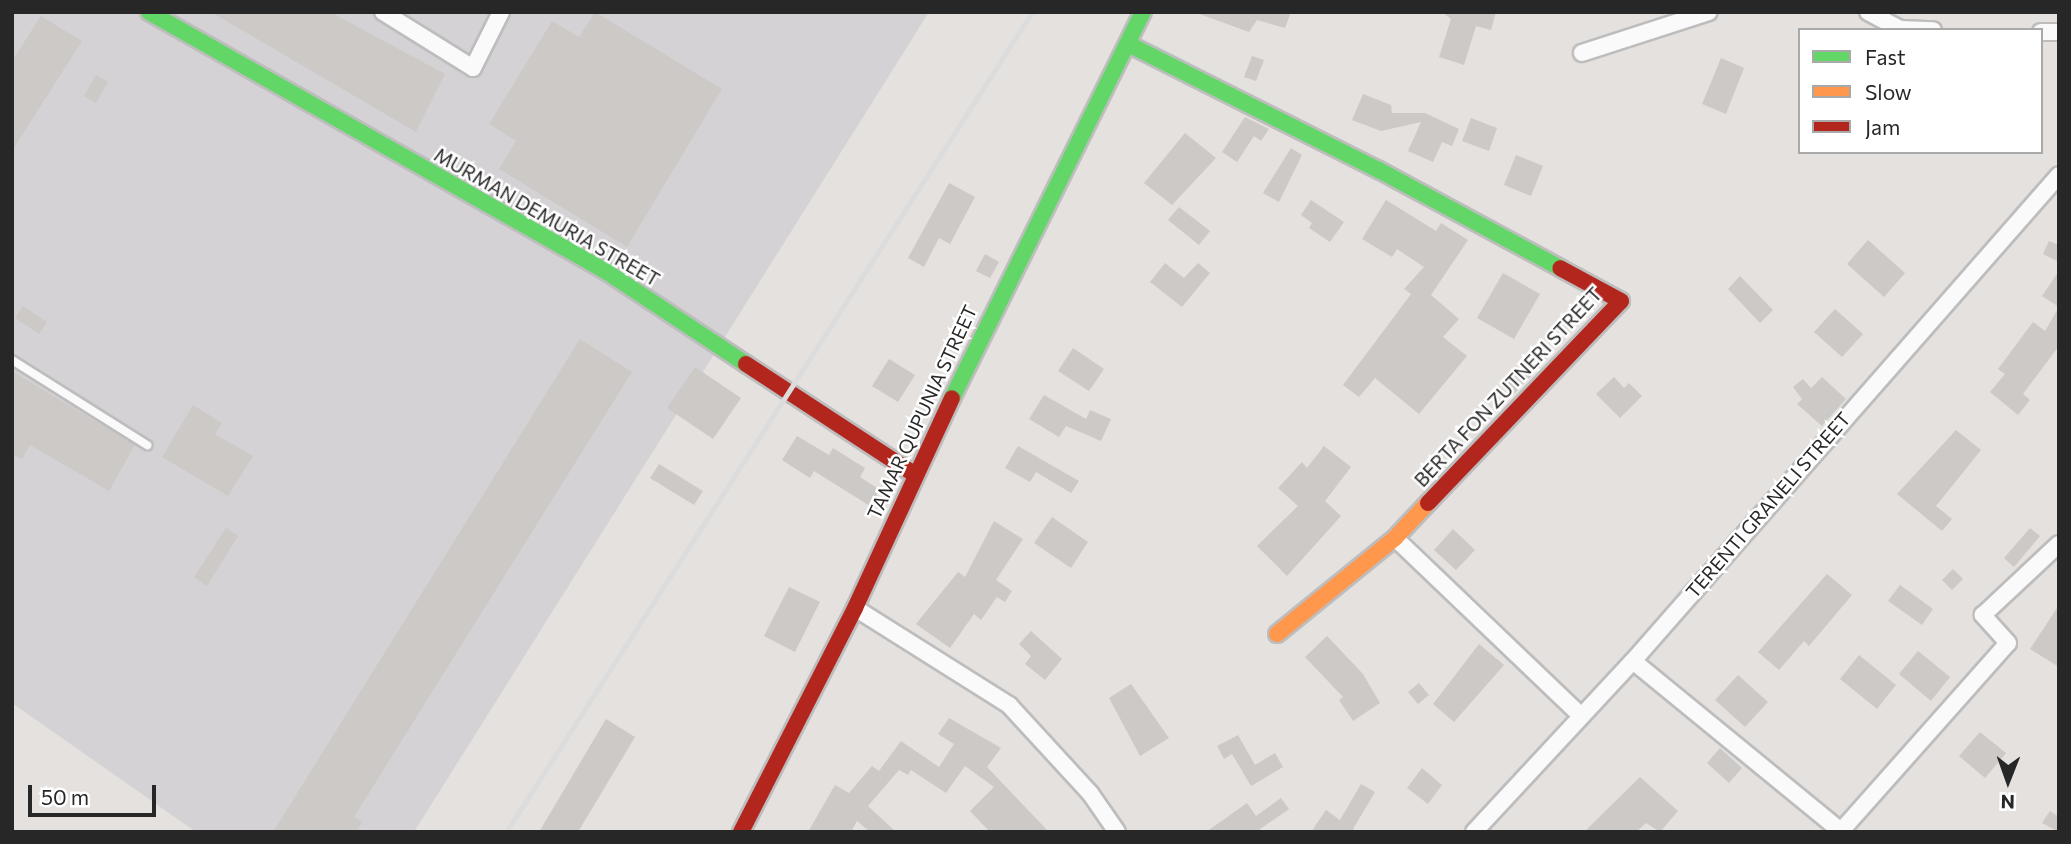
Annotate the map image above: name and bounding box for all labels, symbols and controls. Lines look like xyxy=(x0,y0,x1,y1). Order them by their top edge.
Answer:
legend xyxy=(1798,28,2043,154)
text: Fast xyxy=(1865,44,1906,69)
text: Slow xyxy=(1865,79,1912,104)
text: Jam xyxy=(1865,114,1900,139)
street label: MURMAN DEMURIA STREET xyxy=(430,143,664,291)
street label: BERTA FON ZUTNERI STREET xyxy=(1410,283,1606,491)
street label: TAMAR QUPUNIA STREET xyxy=(862,301,982,523)
street label: TERENTI GRANELI STREET xyxy=(1681,407,1855,603)
north arrow xyxy=(1973,746,2043,816)
scale bar xyxy=(32,770,159,814)
text: 50 m xyxy=(41,784,89,809)
text: N xyxy=(2000,791,2015,814)

